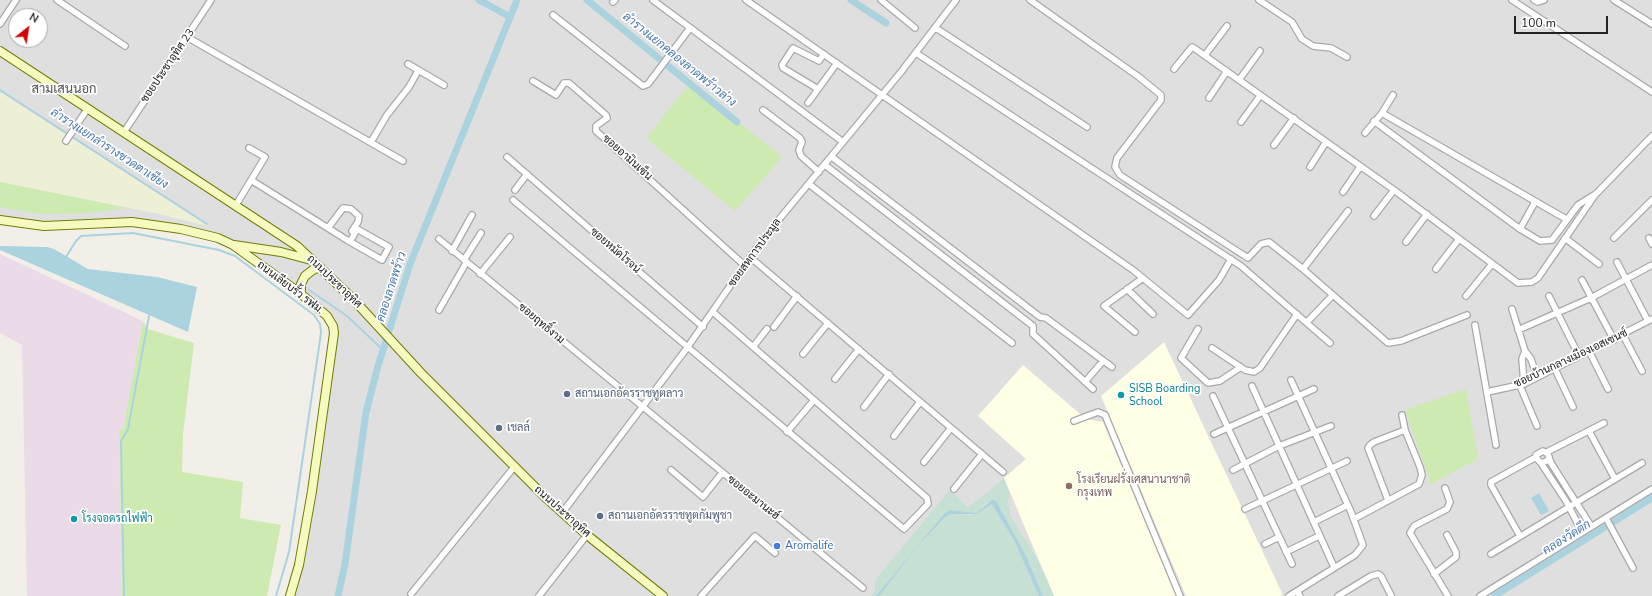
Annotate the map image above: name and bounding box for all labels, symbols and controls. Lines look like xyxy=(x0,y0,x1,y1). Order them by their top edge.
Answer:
north arrow xyxy=(8,8,48,48)
scale bar xyxy=(1516,8,1610,34)
text: N xyxy=(26,9,41,27)
water label: ลำรางแยกคลองลาดพร้าวล่าง xyxy=(619,10,739,110)
text: 100 m xyxy=(1521,15,1556,31)
street label: ซอยประชาอุทิศ 23 xyxy=(138,27,198,105)
district label: สามเสนนอก xyxy=(31,82,97,98)
water label: ลำรางแยกลำรางชวดตาเชียง xyxy=(47,106,171,192)
street label: ซอยอามินเซ็น xyxy=(599,132,655,184)
street label: ซอยสหการประมูล xyxy=(726,216,784,290)
street label: ซอยหมัดโรจน์ xyxy=(587,226,643,276)
water label: คลองลาดพร้าว xyxy=(374,250,410,324)
street label: ถนนประชาอุทิศ xyxy=(304,253,364,311)
street label: ถนนเลียบรั้ว รฟม. xyxy=(254,259,326,317)
street label: ซอยฤทธิ์งาม xyxy=(515,301,567,347)
street label: ซอยบ้านกลางเมืองเอสเซนซ์ xyxy=(1512,327,1630,391)
place label: SISB Boarding School xyxy=(1129,382,1201,408)
place label: สถานเอกอัครราชทูตลาว xyxy=(575,387,683,401)
marker: สถานเอกอัครราชทูตลาว xyxy=(562,389,572,399)
marker: SISB Boarding School xyxy=(1116,390,1126,400)
place label: เชลล์ xyxy=(507,421,530,435)
marker: เชลล์ xyxy=(494,423,504,433)
street label: ซอยอะมานะฮ์ xyxy=(724,473,782,523)
place label: โรงเรียนฝรั่งเศสนานาชาติ กรุงเทพ xyxy=(1077,473,1190,499)
marker: โรงเรียนฝรั่งเศสนานาชาติ กรุงเทพ xyxy=(1064,481,1074,491)
street label: ถนนประชาอุทิศ xyxy=(531,483,593,541)
place label: สถานเอกอัครราชทูตกัมพูชา xyxy=(608,509,732,523)
marker: สถานเอกอัครราชทูตกัมพูชา xyxy=(595,511,605,521)
place label: โรงจอดรถไฟฟ้า xyxy=(82,512,153,526)
marker: โรงจอดรถไฟฟ้า xyxy=(69,514,79,524)
water label: คลองวัดตึก xyxy=(1540,518,1594,558)
place label: Aromalife xyxy=(785,539,833,553)
marker: Aromalife xyxy=(772,541,782,551)

